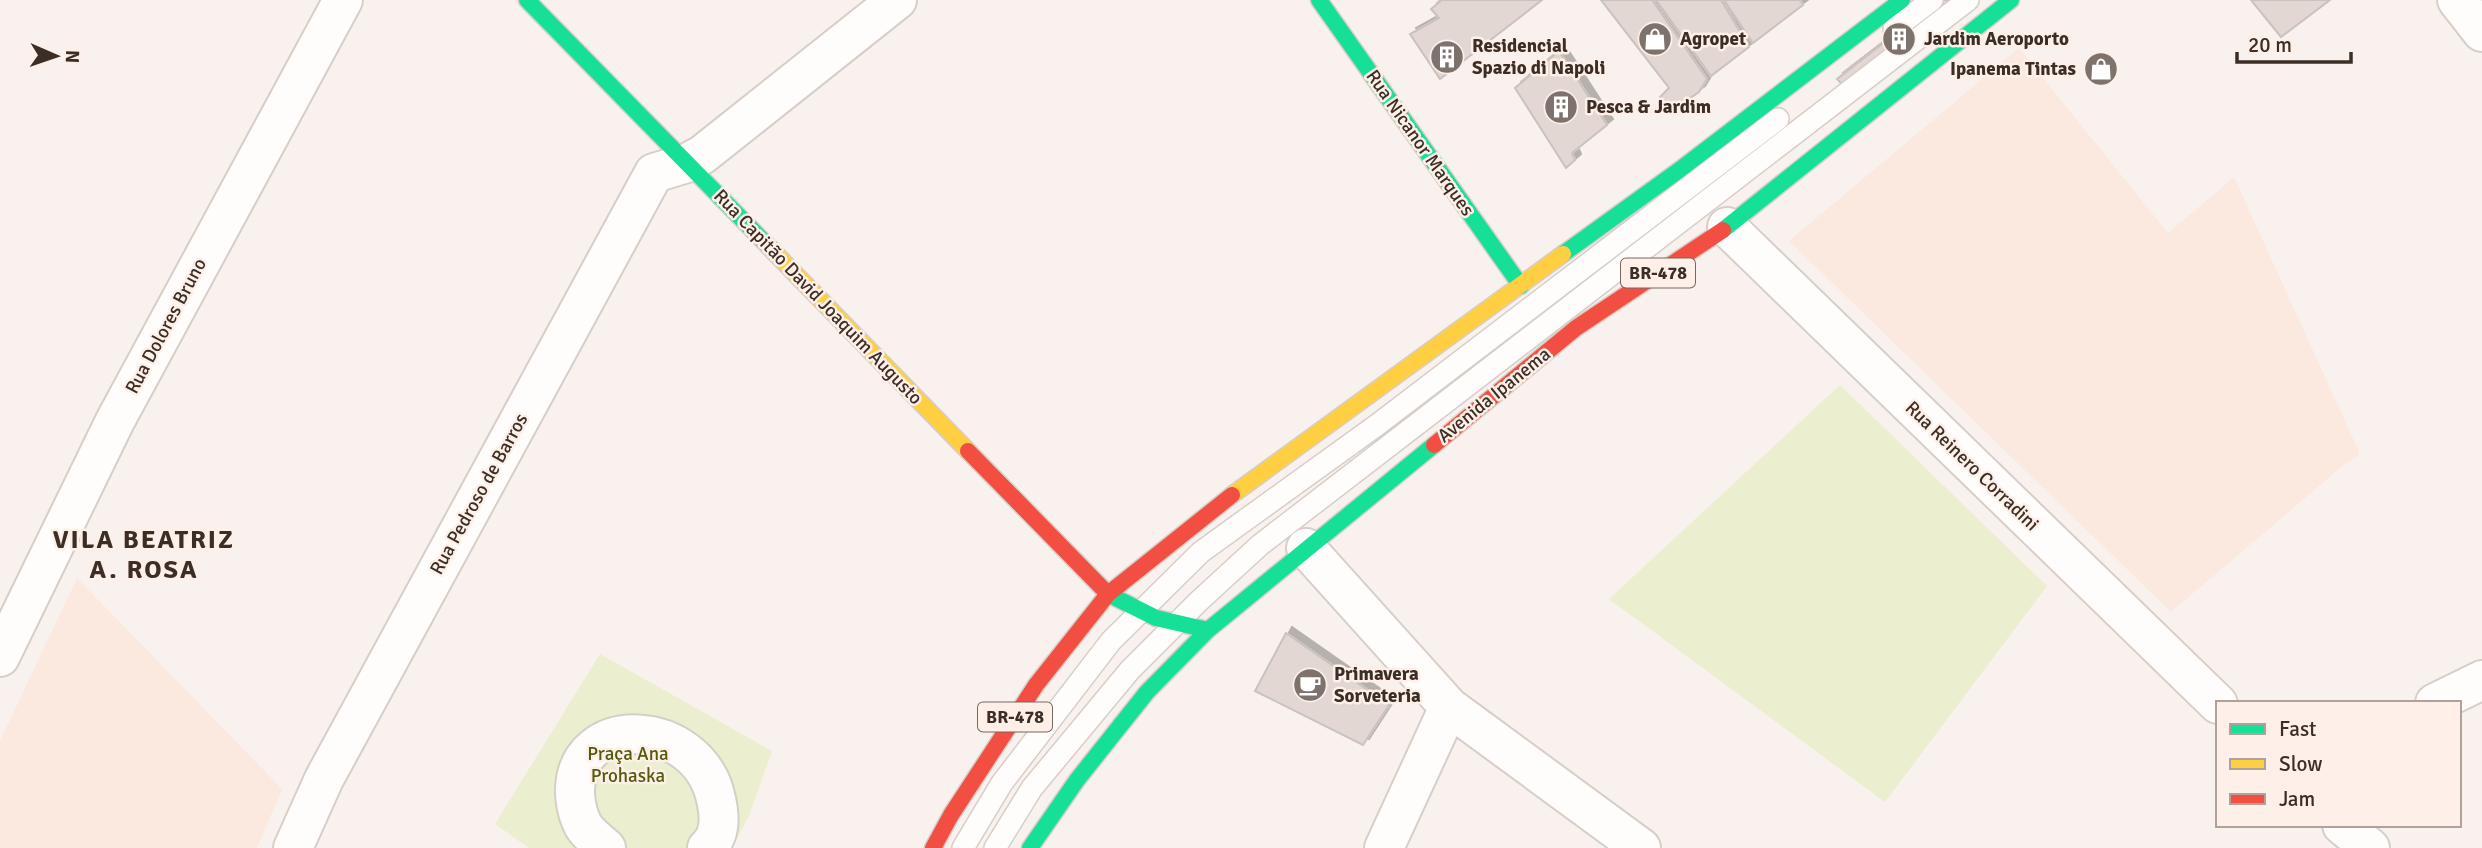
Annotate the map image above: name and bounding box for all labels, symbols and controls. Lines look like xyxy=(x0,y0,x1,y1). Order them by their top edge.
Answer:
shop icon: Agropet xyxy=(1636,20,1674,58)
building icon: Jardim Aeroporto xyxy=(1880,20,1918,58)
north arrow xyxy=(21,21,91,91)
scale bar xyxy=(2237,21,2351,65)
place label: Agropet xyxy=(1680,27,1746,51)
place label: Jardim Aeroporto xyxy=(1924,27,2069,51)
text: 20 m xyxy=(2248,32,2292,58)
place label: Residencial Spazio di Napoli xyxy=(1472,34,1605,80)
building icon: Residencial Spazio di Napoli xyxy=(1428,38,1466,76)
text: N xyxy=(60,50,84,64)
shop icon: Ipanema Tintas xyxy=(2082,50,2120,88)
place label: Ipanema Tintas xyxy=(1950,57,2076,81)
street label: Rua Nicanor Marques xyxy=(1360,65,1480,221)
building icon: Pesca & Jardim xyxy=(1542,88,1580,126)
place label: Pesca & Jardim xyxy=(1586,95,1711,119)
street label: Rua Capitão David Joaquim Augusto xyxy=(708,184,928,410)
street label: Rua Dolores Bruno xyxy=(120,254,212,398)
road number: BR-478 xyxy=(1621,258,1695,288)
street label: Avenida Ipanema xyxy=(1433,342,1555,448)
street label: Rua Reinero Corradini xyxy=(1900,396,2044,536)
street label: Rua Pedroso de Barros xyxy=(425,409,533,579)
district label: VILA BEATRIZ A. ROSA xyxy=(53,524,235,586)
place label: Primavera Sorveteria xyxy=(1334,662,1421,708)
cafe icon: Primavera Sorveteria xyxy=(1291,666,1329,704)
legend xyxy=(2216,701,2461,827)
road number: BR-478 xyxy=(978,702,1052,732)
text: Fast xyxy=(2279,716,2316,742)
park label: Praça Ana Prohaska xyxy=(587,742,669,788)
text: Slow xyxy=(2279,751,2323,777)
text: Jam xyxy=(2279,786,2315,812)

